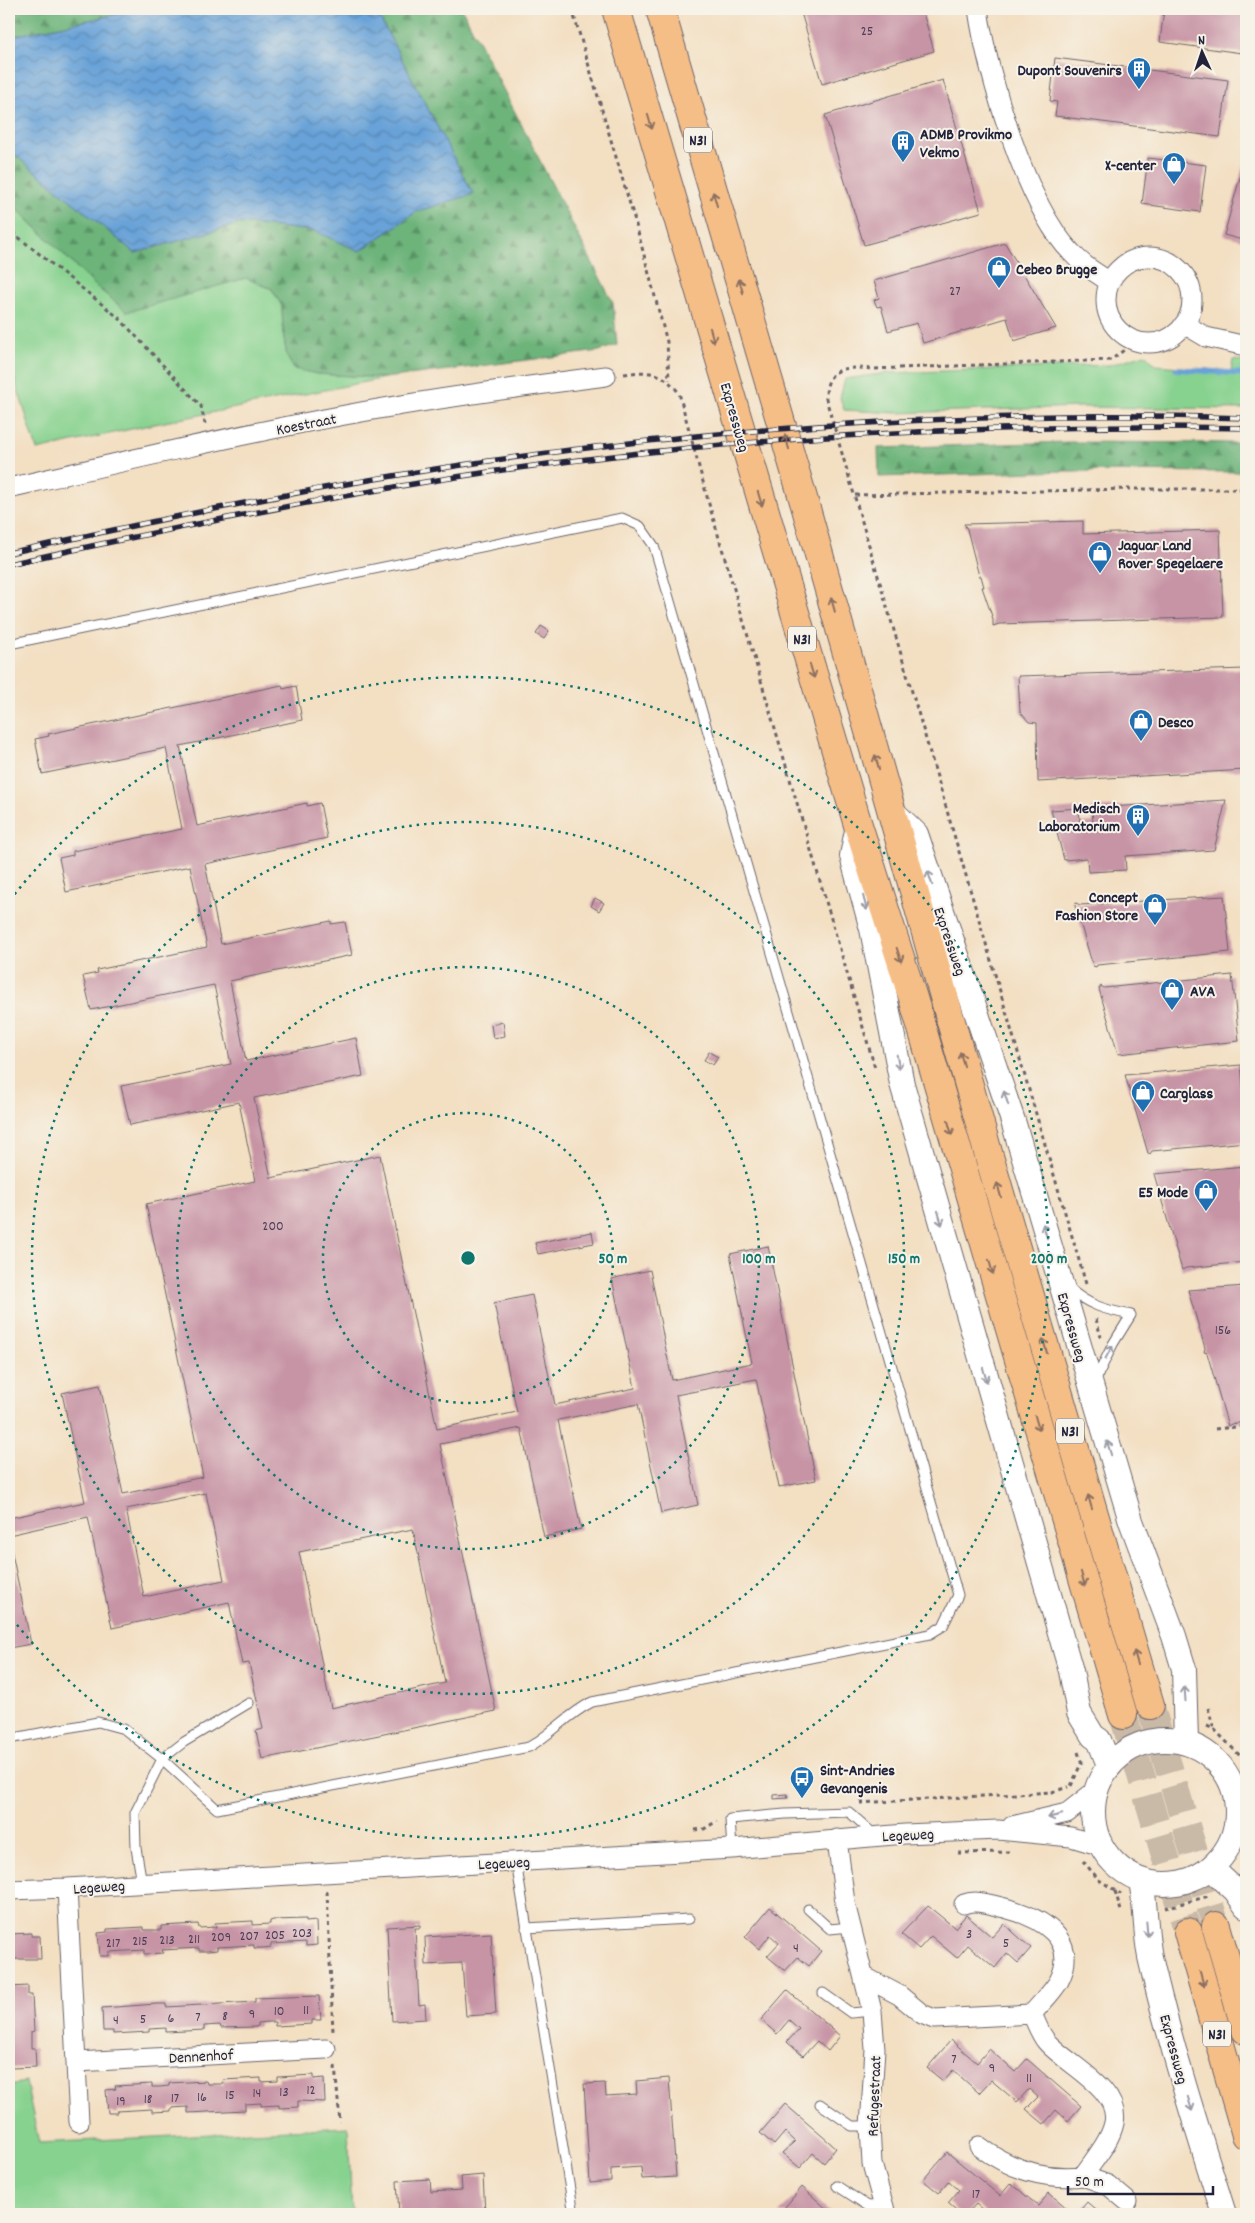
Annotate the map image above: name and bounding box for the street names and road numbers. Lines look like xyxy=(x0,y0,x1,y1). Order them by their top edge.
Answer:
road number: N31 xyxy=(684,128,712,152)
street label: Expressweg xyxy=(713,380,754,455)
street label: Koestraat xyxy=(274,408,339,443)
road number: N31 xyxy=(788,626,816,652)
street label: Expressweg xyxy=(926,904,971,979)
street label: Expressweg xyxy=(1050,1290,1091,1365)
road number: N31 xyxy=(1056,1418,1084,1444)
street label: Legeweg xyxy=(882,1824,935,1849)
street label: Legeweg xyxy=(478,1852,531,1877)
street label: Legeweg xyxy=(72,1875,126,1902)
street label: Expressweg xyxy=(1152,2012,1193,2087)
road number: N31 xyxy=(1203,2022,1231,2046)
street label: Dennenhof xyxy=(168,2044,234,2071)
street label: Refugestraat xyxy=(863,2055,888,2137)

